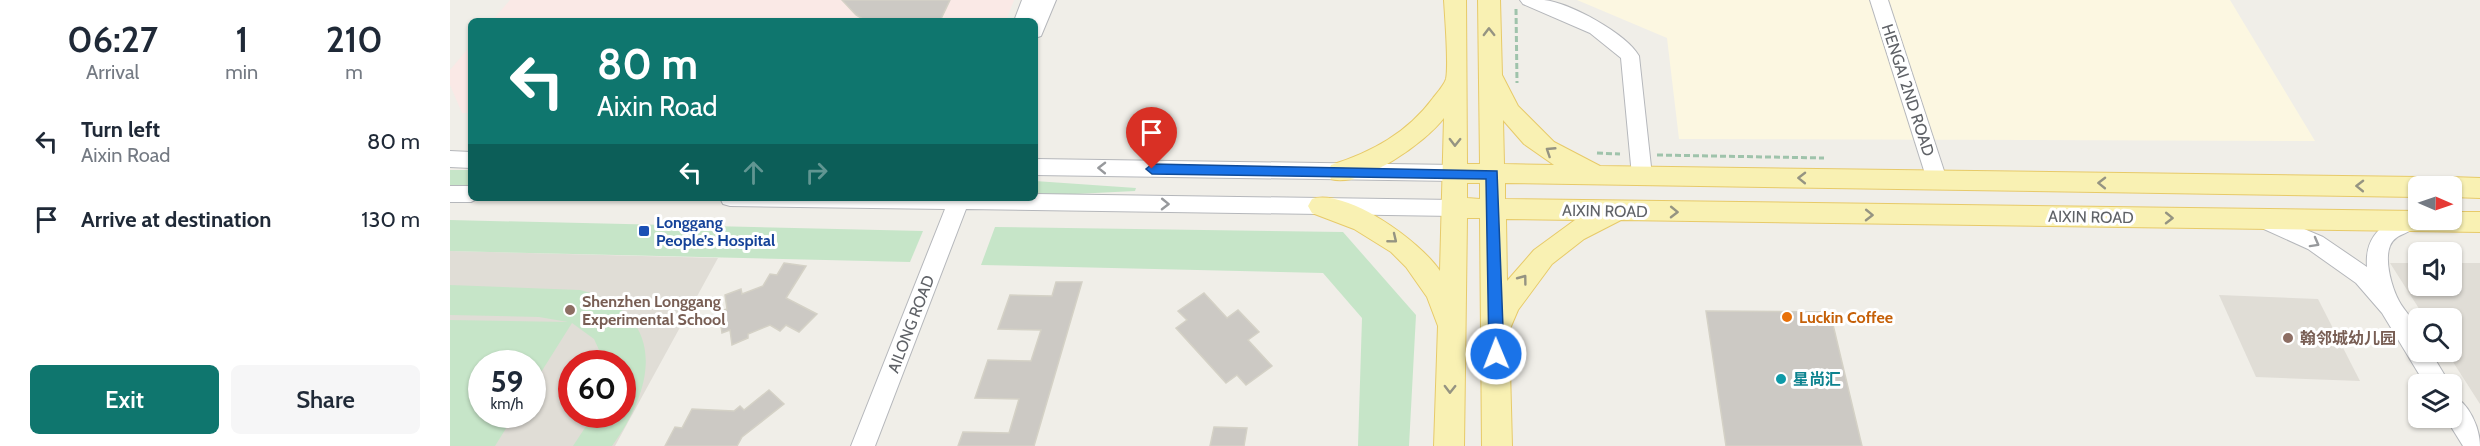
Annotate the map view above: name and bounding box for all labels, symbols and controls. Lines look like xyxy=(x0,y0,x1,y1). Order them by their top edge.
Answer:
text: 06:27 xyxy=(67,17,158,61)
text: 1 xyxy=(235,17,248,61)
text: 210 xyxy=(326,17,383,61)
street label: HENGAI 2ND ROAD xyxy=(1878,22,1938,158)
one-way arrow xyxy=(1483,27,1496,36)
text: 80 m xyxy=(597,38,698,90)
icon: left xyxy=(498,42,576,120)
text: Arrival xyxy=(86,60,139,84)
text: min xyxy=(225,60,258,84)
text: m xyxy=(345,60,363,84)
text: Aixin Road xyxy=(597,90,718,123)
pin xyxy=(1126,107,1177,169)
text: Turn left xyxy=(81,116,160,143)
icon: arrive xyxy=(1135,116,1168,149)
icon: left xyxy=(30,125,63,158)
text: 80 m xyxy=(367,128,420,155)
one-way arrow xyxy=(1449,138,1461,147)
text: Aixin Road xyxy=(81,143,170,167)
one-way arrow xyxy=(1546,146,1556,158)
icon: left xyxy=(674,156,707,189)
icon: ahead xyxy=(737,156,770,189)
icon: right xyxy=(800,156,833,189)
one-way arrow xyxy=(1098,162,1107,175)
one-way arrow xyxy=(1797,172,1806,184)
one-way arrow xyxy=(2097,176,2106,189)
north arrow xyxy=(2408,176,2462,230)
map controls xyxy=(2408,176,2462,428)
one-way arrow xyxy=(2355,180,2364,192)
one-way arrow xyxy=(1160,198,1169,210)
street label: AIXIN ROAD xyxy=(1562,201,1648,221)
icon: arrive xyxy=(30,203,63,236)
text: Arrive at destination xyxy=(81,206,271,233)
text: 130 m xyxy=(361,206,420,233)
one-way arrow xyxy=(1670,206,1679,218)
street label: AIXIN ROAD xyxy=(2048,207,2134,227)
one-way arrow xyxy=(1865,208,1874,221)
one-way arrow xyxy=(2165,212,2174,224)
place label: Longgang People’s Hospital xyxy=(656,213,775,250)
marker: Longgang People’s Hospital xyxy=(637,224,651,238)
one-way arrow xyxy=(1386,231,1397,242)
one-way arrow xyxy=(2309,235,2320,247)
button: sound xyxy=(2408,242,2462,296)
street label: AILONG ROAD xyxy=(884,273,938,375)
one-way arrow xyxy=(1516,275,1527,286)
place label: Shenzhen Longgang Experimental School xyxy=(582,292,725,329)
marker: Shenzhen Longgang Experimental School xyxy=(563,303,577,317)
place label: Luckin Coffee xyxy=(1799,308,1893,327)
button: search xyxy=(2408,308,2462,362)
marker: Luckin Coffee xyxy=(1780,310,1794,324)
position arrow xyxy=(1464,322,1528,386)
place label: 翰邻城幼儿园 xyxy=(2300,329,2396,348)
marker: 翰邻城幼儿园 xyxy=(2281,331,2295,345)
speed limit sign: 60 xyxy=(558,350,636,428)
text: 59 xyxy=(491,363,523,400)
button: Exit xyxy=(30,365,219,434)
button: Share xyxy=(231,365,420,434)
place label: 星尚汇 xyxy=(1793,370,1841,389)
marker: 星尚汇 xyxy=(1774,372,1788,386)
button: layers xyxy=(2408,374,2462,428)
one-way arrow xyxy=(1443,385,1456,394)
text: km/h xyxy=(491,395,523,413)

